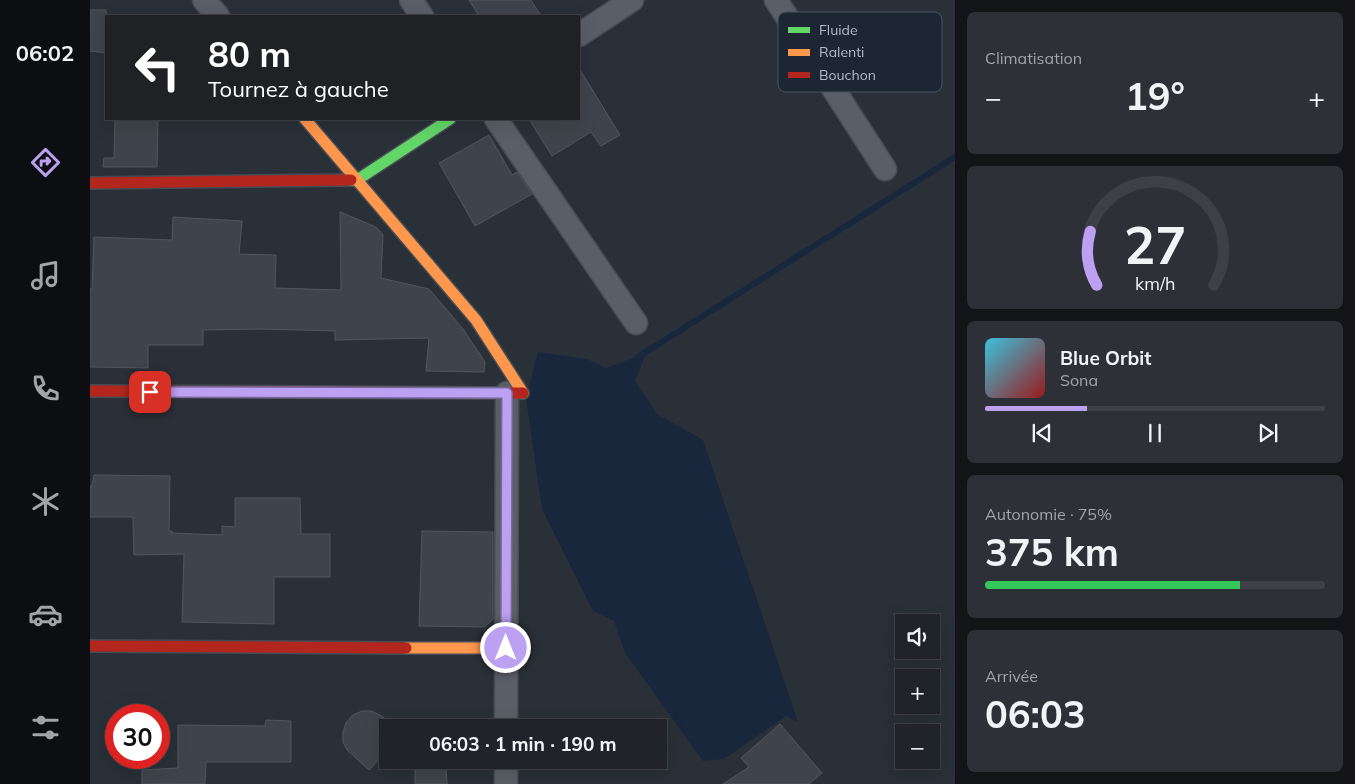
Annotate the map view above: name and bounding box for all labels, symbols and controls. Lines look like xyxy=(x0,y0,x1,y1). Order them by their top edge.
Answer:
legend xyxy=(778,12,942,92)
text: Fluide xyxy=(819,21,858,39)
text: 80 m xyxy=(208,32,291,76)
icon: left xyxy=(125,35,190,100)
text: 06:02 xyxy=(16,39,74,67)
text: Ralenti xyxy=(819,43,864,61)
text: Climatisation xyxy=(985,48,1082,68)
text: Bouchon xyxy=(819,66,876,84)
text: 19° xyxy=(1125,72,1185,120)
text: Tournez à gauche xyxy=(208,75,389,103)
text: − xyxy=(985,80,1002,115)
text: + xyxy=(1308,80,1325,115)
icon: directions xyxy=(28,145,63,180)
text: 27 xyxy=(1124,212,1186,277)
icon: music xyxy=(28,258,63,293)
text: km/h xyxy=(1135,272,1175,294)
text: Blue Orbit xyxy=(1060,346,1151,370)
text: Sona xyxy=(1060,370,1098,390)
icon: phone xyxy=(28,371,63,406)
pin xyxy=(129,371,171,413)
icon: arrive xyxy=(136,378,164,406)
icon: previous xyxy=(1028,419,1056,447)
icon: pause xyxy=(1141,419,1169,447)
icon: next xyxy=(1254,419,1282,447)
icon: climate xyxy=(28,484,63,519)
text: Autonomie · 75% xyxy=(985,504,1112,524)
text: 375 km xyxy=(985,528,1119,576)
icon: car xyxy=(28,597,63,632)
map controls xyxy=(895,614,940,769)
button: sound xyxy=(895,614,940,659)
position arrow xyxy=(479,621,531,673)
text: Arrivée xyxy=(985,666,1038,686)
button: + xyxy=(895,669,940,714)
text: 06:03 xyxy=(985,690,1086,738)
speed limit sign: 30 xyxy=(105,704,170,769)
icon: filters xyxy=(28,710,63,745)
button: − xyxy=(895,724,940,769)
text: 06:03 · 1 min · 190 m xyxy=(429,732,617,756)

